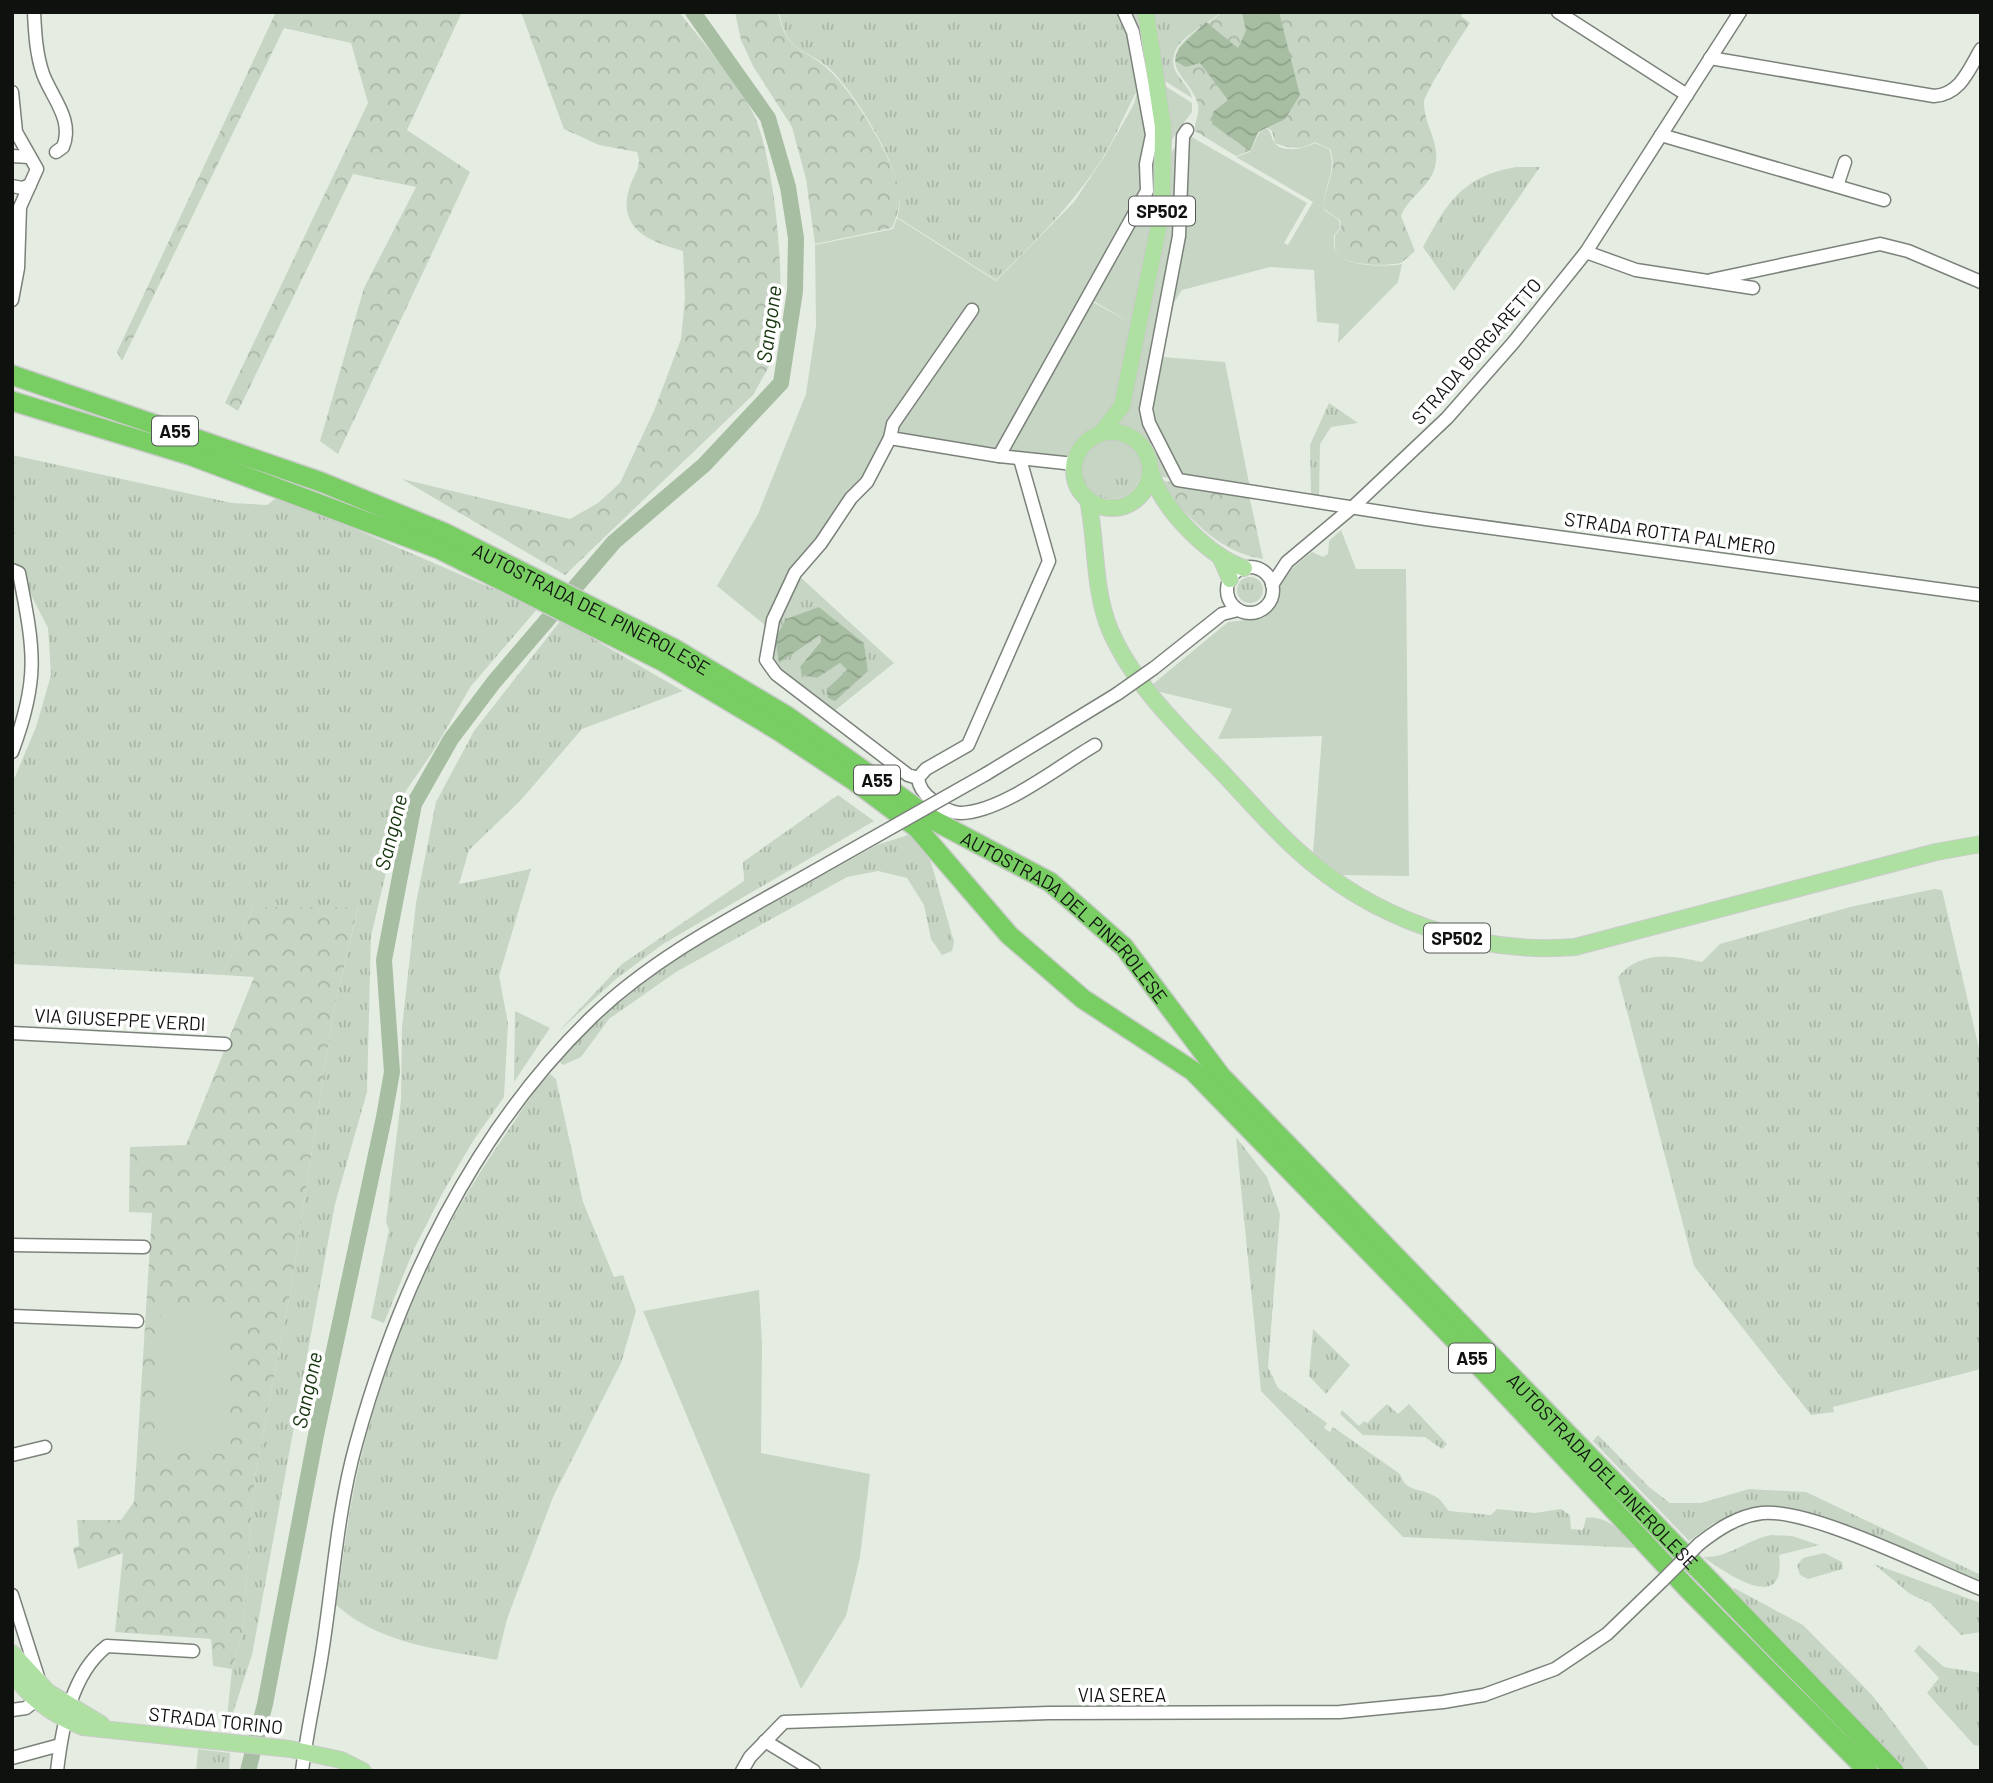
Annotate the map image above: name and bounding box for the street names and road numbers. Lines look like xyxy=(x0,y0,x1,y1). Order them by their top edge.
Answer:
road number: SP502 xyxy=(1129,196,1195,226)
street label: STRADA BORGARETTO xyxy=(1406,273,1546,429)
road number: A55 xyxy=(152,416,198,446)
street label: STRADA ROTTA PALMERO xyxy=(1563,507,1777,559)
street label: AUTOSTRADA DEL PINEROLESE xyxy=(469,538,715,679)
road number: A55 xyxy=(854,766,900,794)
street label: AUTOSTRADA DEL PINEROLESE xyxy=(957,826,1173,1007)
road number: SP502 xyxy=(1424,923,1490,953)
street label: VIA GIUSEPPE VERDI xyxy=(34,1003,206,1035)
road number: A55 xyxy=(1449,1344,1495,1372)
street label: AUTOSTRADA DEL PINEROLESE xyxy=(1503,1368,1703,1573)
street label: VIA SEREA xyxy=(1078,1683,1166,1706)
street label: STRADA TORINO xyxy=(148,1702,284,1738)

